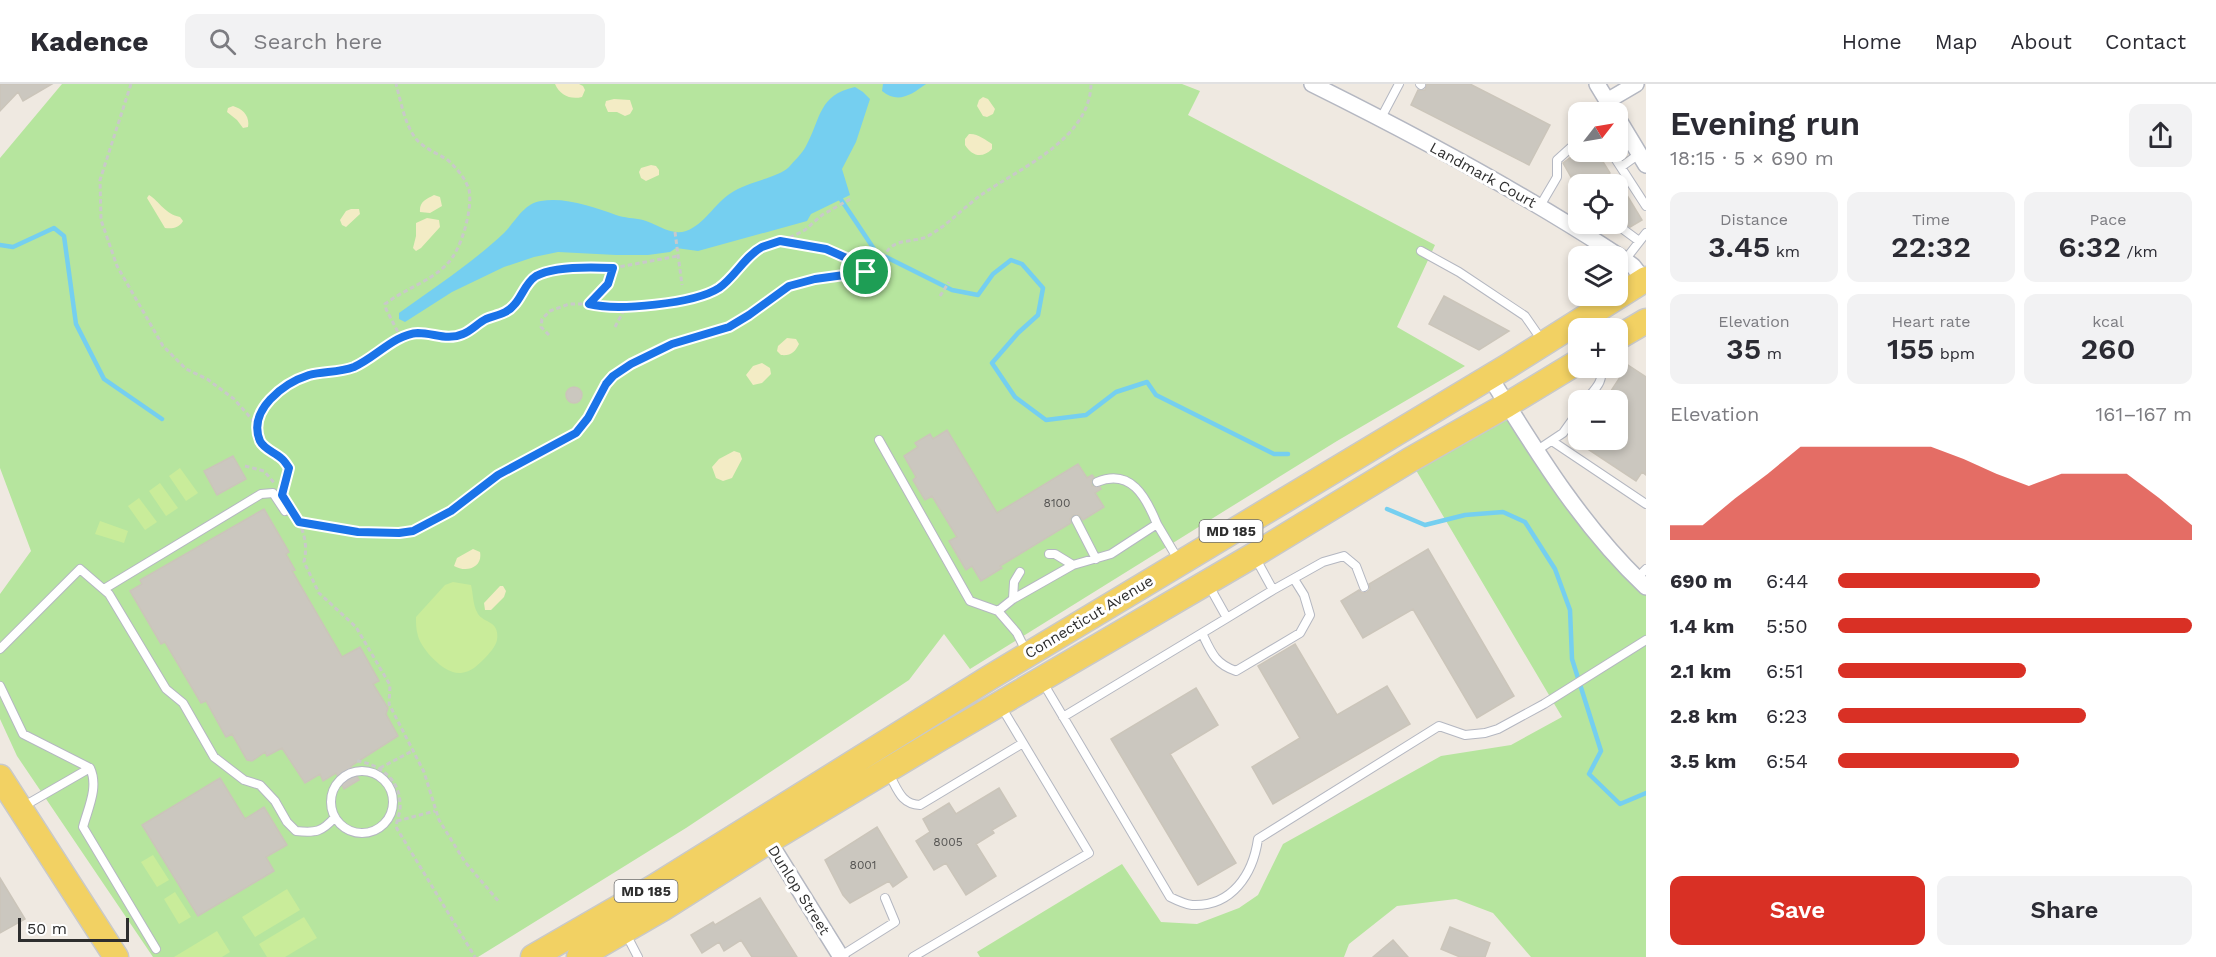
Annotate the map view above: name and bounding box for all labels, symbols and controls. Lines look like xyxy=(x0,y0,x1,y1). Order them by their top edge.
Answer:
search box xyxy=(185,14,605,68)
text: Kadence xyxy=(30,25,149,58)
icon: search xyxy=(206,25,239,58)
text: Search here xyxy=(254,29,383,54)
text: Home xyxy=(1842,29,1902,54)
text: Map xyxy=(1935,29,1978,54)
text: About xyxy=(2011,29,2072,54)
text: Contact xyxy=(2105,29,2186,54)
north arrow xyxy=(1568,102,1628,162)
map controls xyxy=(1568,102,1628,450)
text: Evening run xyxy=(1670,104,1860,143)
button: share xyxy=(2129,104,2192,167)
street label: Landmark Court xyxy=(1427,138,1540,212)
text: 18:15 · 5 × 690 m xyxy=(1670,146,1834,170)
button: locate xyxy=(1568,174,1628,234)
text: Distance xyxy=(1720,210,1788,229)
text: Time xyxy=(1912,210,1950,229)
text: Pace xyxy=(2089,210,2127,229)
text: 3.45 xyxy=(1708,229,1770,264)
text: 22:32 xyxy=(1891,229,1971,264)
text: 6:32 xyxy=(2058,229,2121,264)
text: km xyxy=(1770,242,1800,261)
text: /km xyxy=(2121,242,2158,261)
pin xyxy=(840,246,891,297)
button: layers xyxy=(1568,246,1628,306)
icon: arrive xyxy=(849,255,882,288)
text: Elevation xyxy=(1718,312,1790,331)
text: Heart rate xyxy=(1891,312,1971,331)
text: kcal xyxy=(2092,312,2124,331)
button: + xyxy=(1568,318,1628,378)
text: 35 xyxy=(1726,331,1761,366)
text: 155 xyxy=(1887,331,1934,366)
text: 260 xyxy=(2080,331,2136,366)
text: m xyxy=(1761,344,1782,363)
text: bpm xyxy=(1934,344,1975,363)
button: − xyxy=(1568,390,1628,450)
text: Elevation xyxy=(1670,402,1759,426)
text: 161–167 m xyxy=(2096,402,2192,426)
house number: 8100 xyxy=(1043,496,1071,510)
road number: MD 185 xyxy=(1200,520,1262,542)
text: 690 m xyxy=(1670,569,1732,593)
text: 6:44 xyxy=(1766,569,1809,593)
street label: Connecticut Avenue xyxy=(1021,572,1157,662)
text: 1.4 km xyxy=(1670,614,1734,638)
text: 5:50 xyxy=(1766,614,1808,638)
text: 2.1 km xyxy=(1670,659,1731,683)
text: 6:51 xyxy=(1766,659,1804,683)
text: 2.8 km xyxy=(1670,704,1737,728)
text: 6:23 xyxy=(1766,704,1807,728)
text: 3.5 km xyxy=(1670,749,1736,773)
text: 6:54 xyxy=(1766,749,1808,773)
house number: 8005 xyxy=(933,835,963,849)
street label: Dunlop Street xyxy=(764,842,834,939)
house number: 8001 xyxy=(849,858,877,872)
button: Save xyxy=(1670,876,1925,945)
button: Share xyxy=(1937,876,2192,945)
road number: MD 185 xyxy=(614,880,678,902)
scale bar xyxy=(18,915,129,942)
text: 50 m xyxy=(27,919,67,938)

